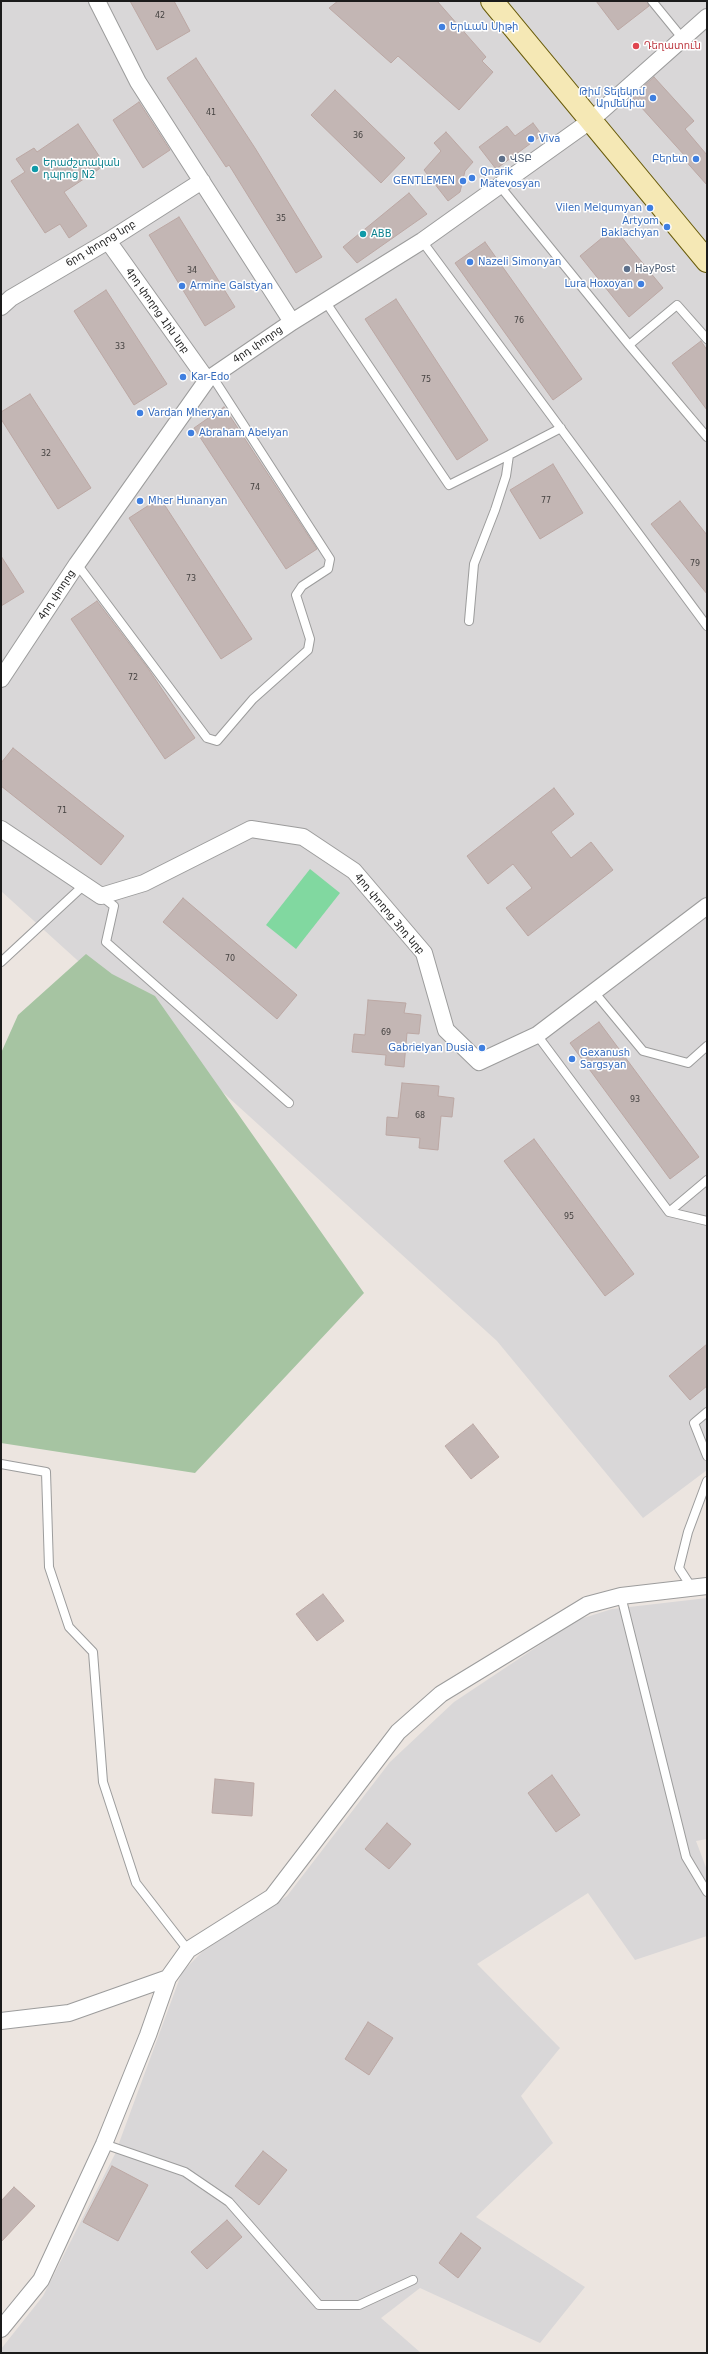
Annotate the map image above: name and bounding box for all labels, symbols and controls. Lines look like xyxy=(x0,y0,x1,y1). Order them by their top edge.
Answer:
house number: 42 xyxy=(155,11,165,21)
place label: Երևան Սիթի xyxy=(450,21,518,33)
marker: Երևան Սիթի xyxy=(437,22,447,32)
place label: Դեղատուն xyxy=(644,40,701,52)
marker: Դեղատուն xyxy=(631,41,641,51)
place label: Թիմ Տելեկոմ Արմենիա xyxy=(579,86,645,110)
marker: Թիմ Տելեկոմ Արմենիա xyxy=(648,93,658,103)
house number: 41 xyxy=(206,108,216,118)
house number: 36 xyxy=(353,131,363,141)
place label: Viva xyxy=(539,133,560,145)
marker: Viva xyxy=(526,134,536,144)
place label: ՎՏԲ xyxy=(510,153,532,165)
place label: Բերետ xyxy=(652,153,688,165)
marker: ՎՏԲ xyxy=(497,154,507,164)
marker: Բերետ xyxy=(691,154,701,164)
place label: Երաժշտական դպրոց N2 xyxy=(43,157,120,180)
marker: Երաժշտական դպրոց N2 xyxy=(30,164,40,174)
place label: Qnarik Matevosyan xyxy=(480,166,540,190)
marker: Qnarik Matevosyan xyxy=(467,173,477,183)
place label: GENTLEMEN xyxy=(393,175,455,187)
marker: GENTLEMEN xyxy=(458,176,468,186)
place label: Vilen Melqumyan xyxy=(556,202,642,214)
marker: Vilen Melqumyan xyxy=(645,203,655,213)
house number: 35 xyxy=(276,214,286,224)
place label: Artyom Baklachyan xyxy=(601,215,659,238)
street label: 6րդ փողոց նրբ xyxy=(64,218,138,270)
marker: Artyom Baklachyan xyxy=(662,222,672,232)
place label: ABB xyxy=(371,228,392,240)
marker: ABB xyxy=(358,229,368,239)
place label: Nazeli Simonyan xyxy=(478,256,561,268)
marker: Nazeli Simonyan xyxy=(465,257,475,267)
place label: HayPost xyxy=(635,263,675,275)
marker: HayPost xyxy=(622,264,632,274)
street label: 4րդ փողոց 1ին նրբ xyxy=(123,266,191,356)
house number: 34 xyxy=(187,266,197,276)
place label: Lura Hoxoyan xyxy=(564,278,633,290)
marker: Lura Hoxoyan xyxy=(636,279,646,289)
place label: Armine Galstyan xyxy=(190,280,273,292)
marker: Armine Galstyan xyxy=(177,281,187,291)
house number: 76 xyxy=(514,316,524,326)
street label: 4րդ փողոց xyxy=(231,324,285,366)
house number: 33 xyxy=(115,342,125,352)
place label: Kar-Edo xyxy=(191,371,229,383)
marker: Kar-Edo xyxy=(178,372,188,382)
house number: 75 xyxy=(421,375,431,385)
place label: Vardan Mheryan xyxy=(148,407,230,419)
marker: Vardan Mheryan xyxy=(135,408,145,418)
place label: Abraham Abelyan xyxy=(199,427,288,439)
marker: Abraham Abelyan xyxy=(186,428,196,438)
house number: 32 xyxy=(41,449,51,459)
house number: 74 xyxy=(250,483,260,493)
place label: Mher Hunanyan xyxy=(148,495,227,507)
marker: Mher Hunanyan xyxy=(135,496,145,506)
house number: 77 xyxy=(541,496,551,506)
house number: 79 xyxy=(690,559,700,569)
street label: 4րդ փողոց xyxy=(36,568,78,622)
house number: 73 xyxy=(186,574,196,584)
house number: 72 xyxy=(128,673,138,683)
house number: 71 xyxy=(57,806,67,816)
street label: 4րդ փողոց 3րդ նրբ xyxy=(352,871,426,957)
house number: 70 xyxy=(225,954,235,964)
house number: 69 xyxy=(381,1028,391,1038)
place label: Gabrielyan Dusia xyxy=(388,1042,474,1054)
marker: Gabrielyan Dusia xyxy=(477,1043,487,1053)
place label: Gexanush Sargsyan xyxy=(580,1047,630,1070)
marker: Gexanush Sargsyan xyxy=(567,1054,577,1064)
house number: 93 xyxy=(630,1095,640,1105)
house number: 68 xyxy=(415,1111,425,1121)
house number: 95 xyxy=(564,1212,574,1222)

